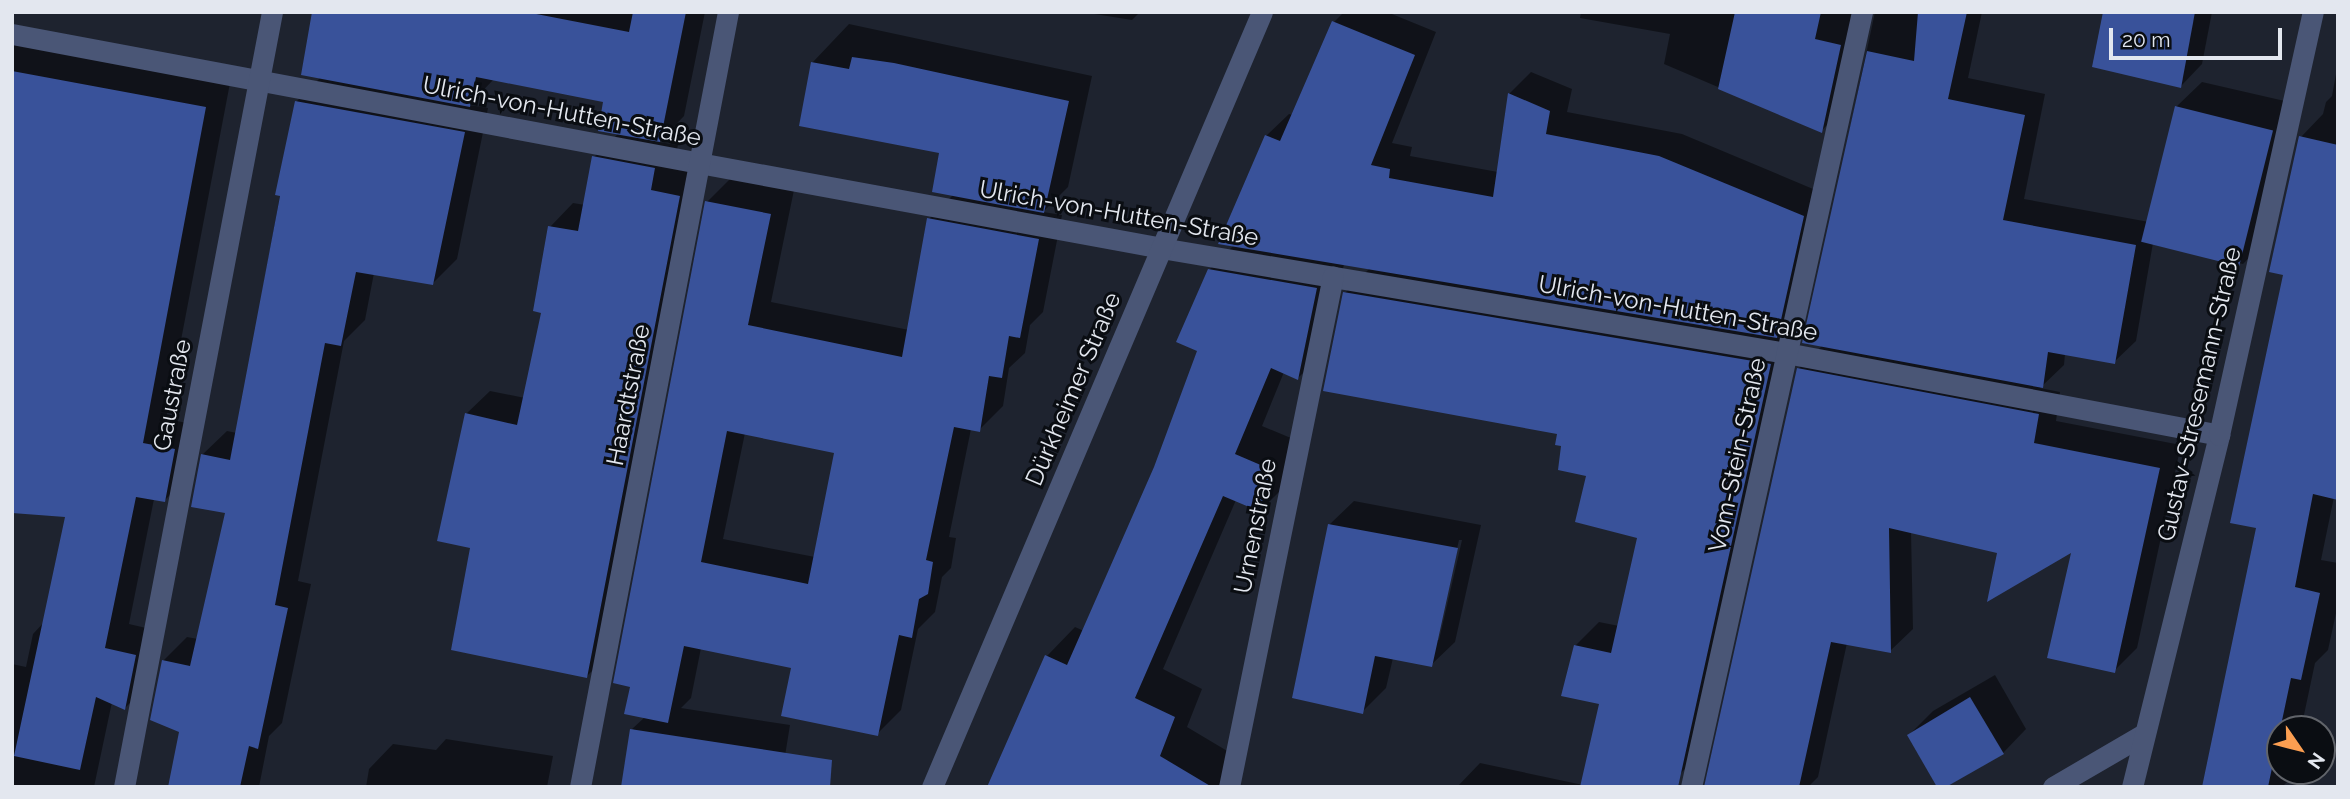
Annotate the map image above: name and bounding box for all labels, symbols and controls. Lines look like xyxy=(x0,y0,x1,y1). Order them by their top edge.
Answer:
scale bar xyxy=(2112,14,2285,58)
text: 20 m xyxy=(2122,27,2170,52)
street label: Ulrich-von-Hutten-Straße xyxy=(420,70,704,152)
street label: Ulrich-von-Hutten-Straße xyxy=(977,174,1261,252)
street label: Gustav-Stresemann-Straße xyxy=(2151,244,2247,544)
street label: Ulrich-von-Hutten-Straße xyxy=(1536,269,1820,347)
street label: Dürkheimer Straße xyxy=(1019,288,1127,490)
street label: Haardtstraße xyxy=(600,322,656,468)
street label: Gaustraße xyxy=(147,337,197,453)
street label: Vom-Stein-Straße xyxy=(1702,355,1772,555)
street label: Urnenstraße xyxy=(1228,456,1282,596)
north arrow xyxy=(2266,715,2336,785)
text: N xyxy=(2303,749,2330,773)

